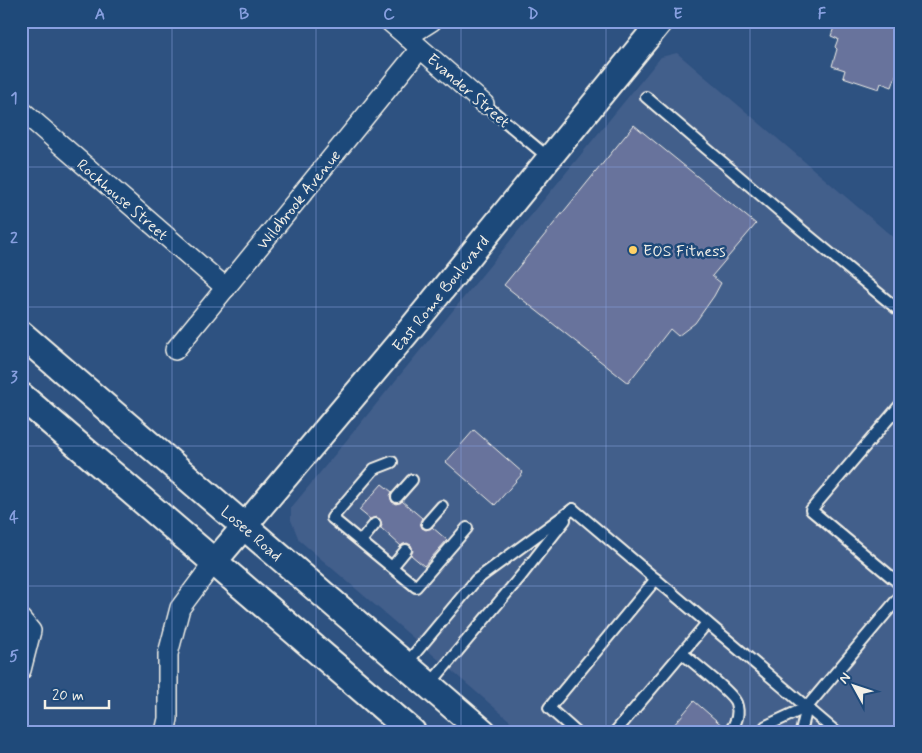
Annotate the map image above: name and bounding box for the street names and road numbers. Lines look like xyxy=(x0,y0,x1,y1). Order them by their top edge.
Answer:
street label: Evander Street xyxy=(422,49,514,133)
street label: Wildbrook Avenue xyxy=(252,146,346,254)
street label: Rockhouse Street xyxy=(72,155,172,246)
street label: East Rome Boulevard xyxy=(388,232,494,356)
street label: Losee Road xyxy=(216,502,286,567)

